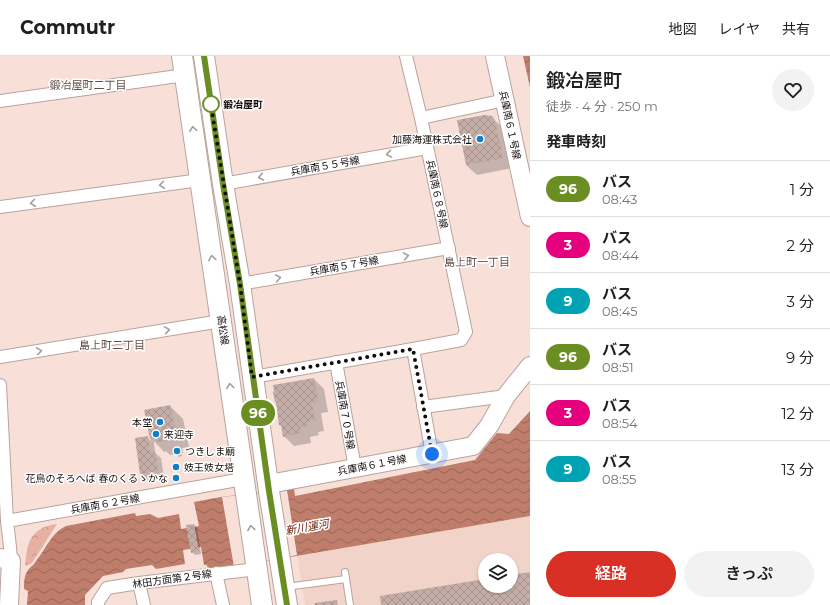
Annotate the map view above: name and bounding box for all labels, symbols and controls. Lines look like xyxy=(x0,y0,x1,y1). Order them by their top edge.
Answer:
text: Commutr xyxy=(20,16,115,39)
text: 地図 xyxy=(668,20,696,38)
text: レイヤ xyxy=(718,20,760,38)
text: 共有 xyxy=(782,20,810,38)
text: 鍛冶屋町 xyxy=(546,69,622,92)
button: heart xyxy=(772,69,814,111)
district label: 鍛冶屋町二丁目 xyxy=(50,78,127,92)
street label: 兵庫南６１号線 xyxy=(496,89,524,161)
marker: 鍛冶屋町 xyxy=(202,95,220,113)
place label: 鍛冶屋町 xyxy=(223,98,263,111)
text: 徒歩 · 4 分 · 250 m xyxy=(546,98,658,114)
one-way arrow xyxy=(189,126,198,132)
text: 発車時刻 xyxy=(546,132,606,151)
place label: 加藤海運株式会社 xyxy=(392,133,472,146)
marker: 加藤海運株式会社 xyxy=(475,134,485,144)
one-way arrow xyxy=(386,150,392,158)
street label: 兵庫南５５号線 xyxy=(289,154,361,178)
street label: 兵庫南６８号線 xyxy=(423,158,451,230)
one-way arrow xyxy=(258,172,264,181)
text: バス xyxy=(602,172,632,191)
one-way arrow xyxy=(159,180,165,189)
text: 96 xyxy=(559,180,577,198)
text: 1 分 xyxy=(790,180,814,199)
text: 08:43 xyxy=(602,191,637,207)
one-way arrow xyxy=(30,198,36,207)
text: バス xyxy=(602,228,632,247)
text: 3 xyxy=(564,236,572,254)
text: 2 分 xyxy=(787,236,814,255)
text: 08:44 xyxy=(602,247,639,263)
one-way arrow xyxy=(403,252,409,260)
one-way arrow xyxy=(208,254,217,261)
street label: 兵庫南５７号線 xyxy=(308,254,380,278)
district label: 島上町一丁目 xyxy=(444,255,510,269)
one-way arrow xyxy=(275,274,281,282)
text: バス xyxy=(602,284,632,303)
text: 9 xyxy=(564,292,572,310)
text: 3 分 xyxy=(787,292,814,311)
text: 08:45 xyxy=(602,303,638,319)
street label: 高松線 xyxy=(214,314,232,346)
one-way arrow xyxy=(164,326,170,335)
district label: 島上町二丁目 xyxy=(79,338,145,352)
text: バス xyxy=(602,340,632,359)
one-way arrow xyxy=(35,347,42,355)
text: 96 xyxy=(559,348,577,366)
text: 9 分 xyxy=(786,348,814,367)
text: 08:51 xyxy=(602,359,634,375)
street label: 兵庫南７０号線 xyxy=(333,379,357,451)
one-way arrow xyxy=(226,383,235,389)
text: バス xyxy=(602,396,632,415)
line badge: 96 xyxy=(240,400,276,426)
text: 96 xyxy=(249,404,267,422)
text: 3 xyxy=(564,404,572,422)
text: 12 分 xyxy=(781,404,814,423)
text: 08:54 xyxy=(602,415,638,431)
place label: 本堂 xyxy=(132,416,152,429)
marker: 本堂 xyxy=(155,417,165,427)
place label: 来迎寺 xyxy=(164,428,194,441)
marker: 来迎寺 xyxy=(151,429,161,439)
your location xyxy=(422,444,442,464)
place label: つきしま廟 xyxy=(185,445,235,458)
marker: つきしま廟 xyxy=(172,446,182,456)
street label: 兵庫南６１号線 xyxy=(336,452,408,478)
text: バス xyxy=(602,452,632,471)
text: 9 xyxy=(564,460,572,478)
text: 13 分 xyxy=(781,460,814,479)
place label: 妓王妓女塔 xyxy=(184,461,234,474)
marker: 妓王妓女塔 xyxy=(171,462,181,472)
text: 08:55 xyxy=(602,471,636,487)
place label: 花鳥のそろへば 春のくるゝかな xyxy=(26,472,168,485)
marker: 花鳥のそろへば 春のくるゝかな xyxy=(171,473,181,483)
street label: 兵庫南６２号線 xyxy=(69,492,141,516)
water label: 新川運河 xyxy=(284,516,332,538)
one-way arrow xyxy=(247,525,256,531)
button: 経路 xyxy=(546,551,676,597)
button: きっぷ xyxy=(684,551,814,597)
map controls xyxy=(478,553,518,593)
button: layers xyxy=(478,553,518,593)
street label: 林田方面第２号線 xyxy=(131,567,213,591)

